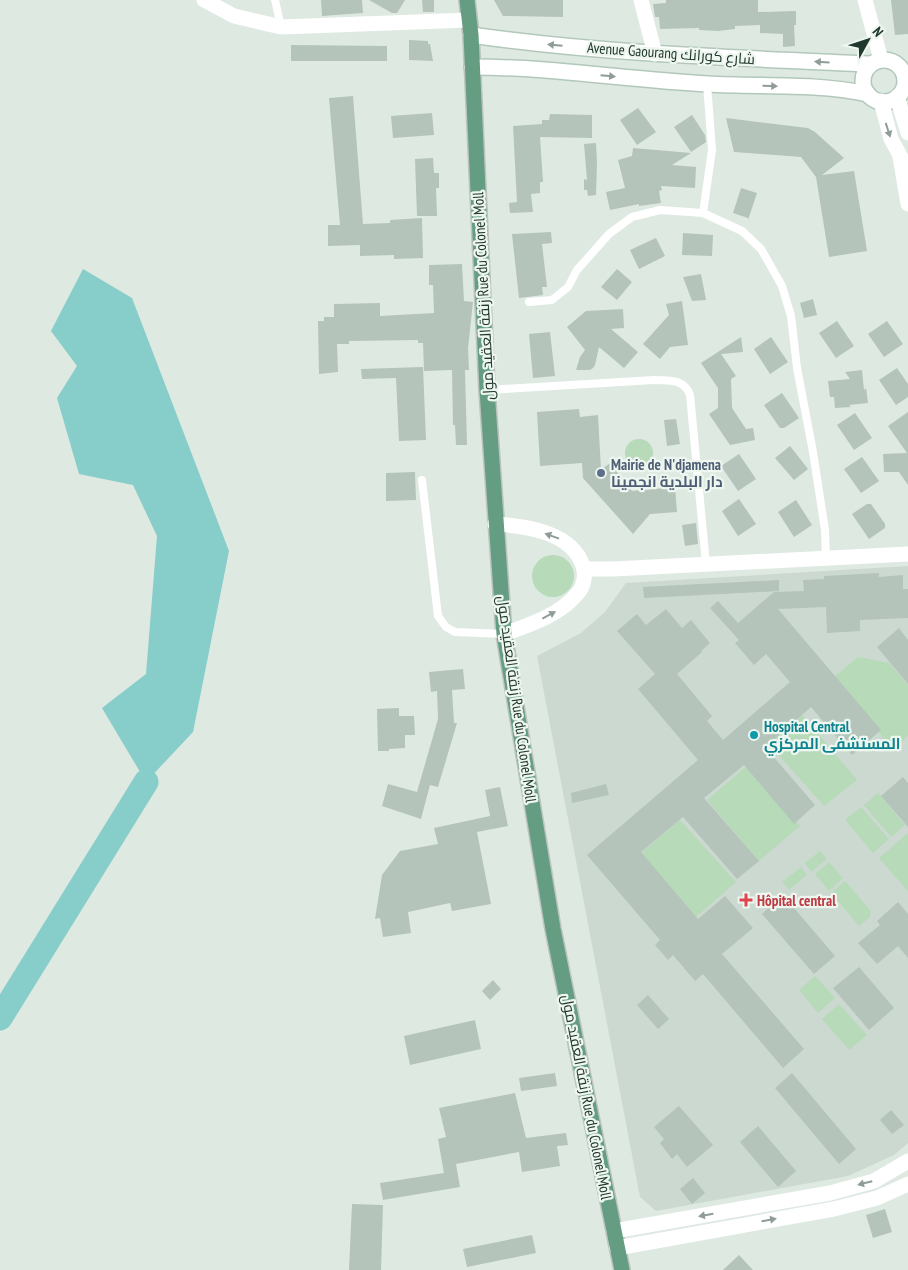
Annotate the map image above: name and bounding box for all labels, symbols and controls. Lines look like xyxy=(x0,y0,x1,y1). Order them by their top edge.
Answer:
north arrow xyxy=(843,15,893,65)
text: N xyxy=(869,23,887,40)
street label: Avenue Gaourang شارع كورانك xyxy=(586,38,756,70)
one-way arrow xyxy=(547,41,563,49)
one-way arrow xyxy=(814,57,830,65)
one-way arrow xyxy=(600,72,616,80)
one-way arrow xyxy=(762,82,778,90)
one-way arrow xyxy=(884,123,892,138)
street label: زنقة العقيد مول Rue du Colonel Moll xyxy=(468,191,498,401)
place label: Mairie de N'djamena دار البلدية انجمينا xyxy=(611,455,723,491)
marker: Mairie de N'djamena دار البلدية انجمينا xyxy=(595,467,607,479)
one-way arrow xyxy=(544,532,559,539)
street label: زنقة العقيد مول Rue du Colonel Moll xyxy=(493,594,541,804)
one-way arrow xyxy=(542,611,556,619)
place label: Hospital Central المستشفى المركزي xyxy=(764,717,900,756)
marker: Hospital Central المستشفى المركزي xyxy=(748,729,760,741)
place label: Hôpital central xyxy=(757,891,836,910)
marker: Hôpital central xyxy=(739,893,753,907)
street label: زنقة العقيد مول Rue du Colonel Moll xyxy=(558,993,616,1202)
one-way arrow xyxy=(858,1180,873,1188)
one-way arrow xyxy=(697,1211,713,1219)
one-way arrow xyxy=(761,1216,777,1224)

